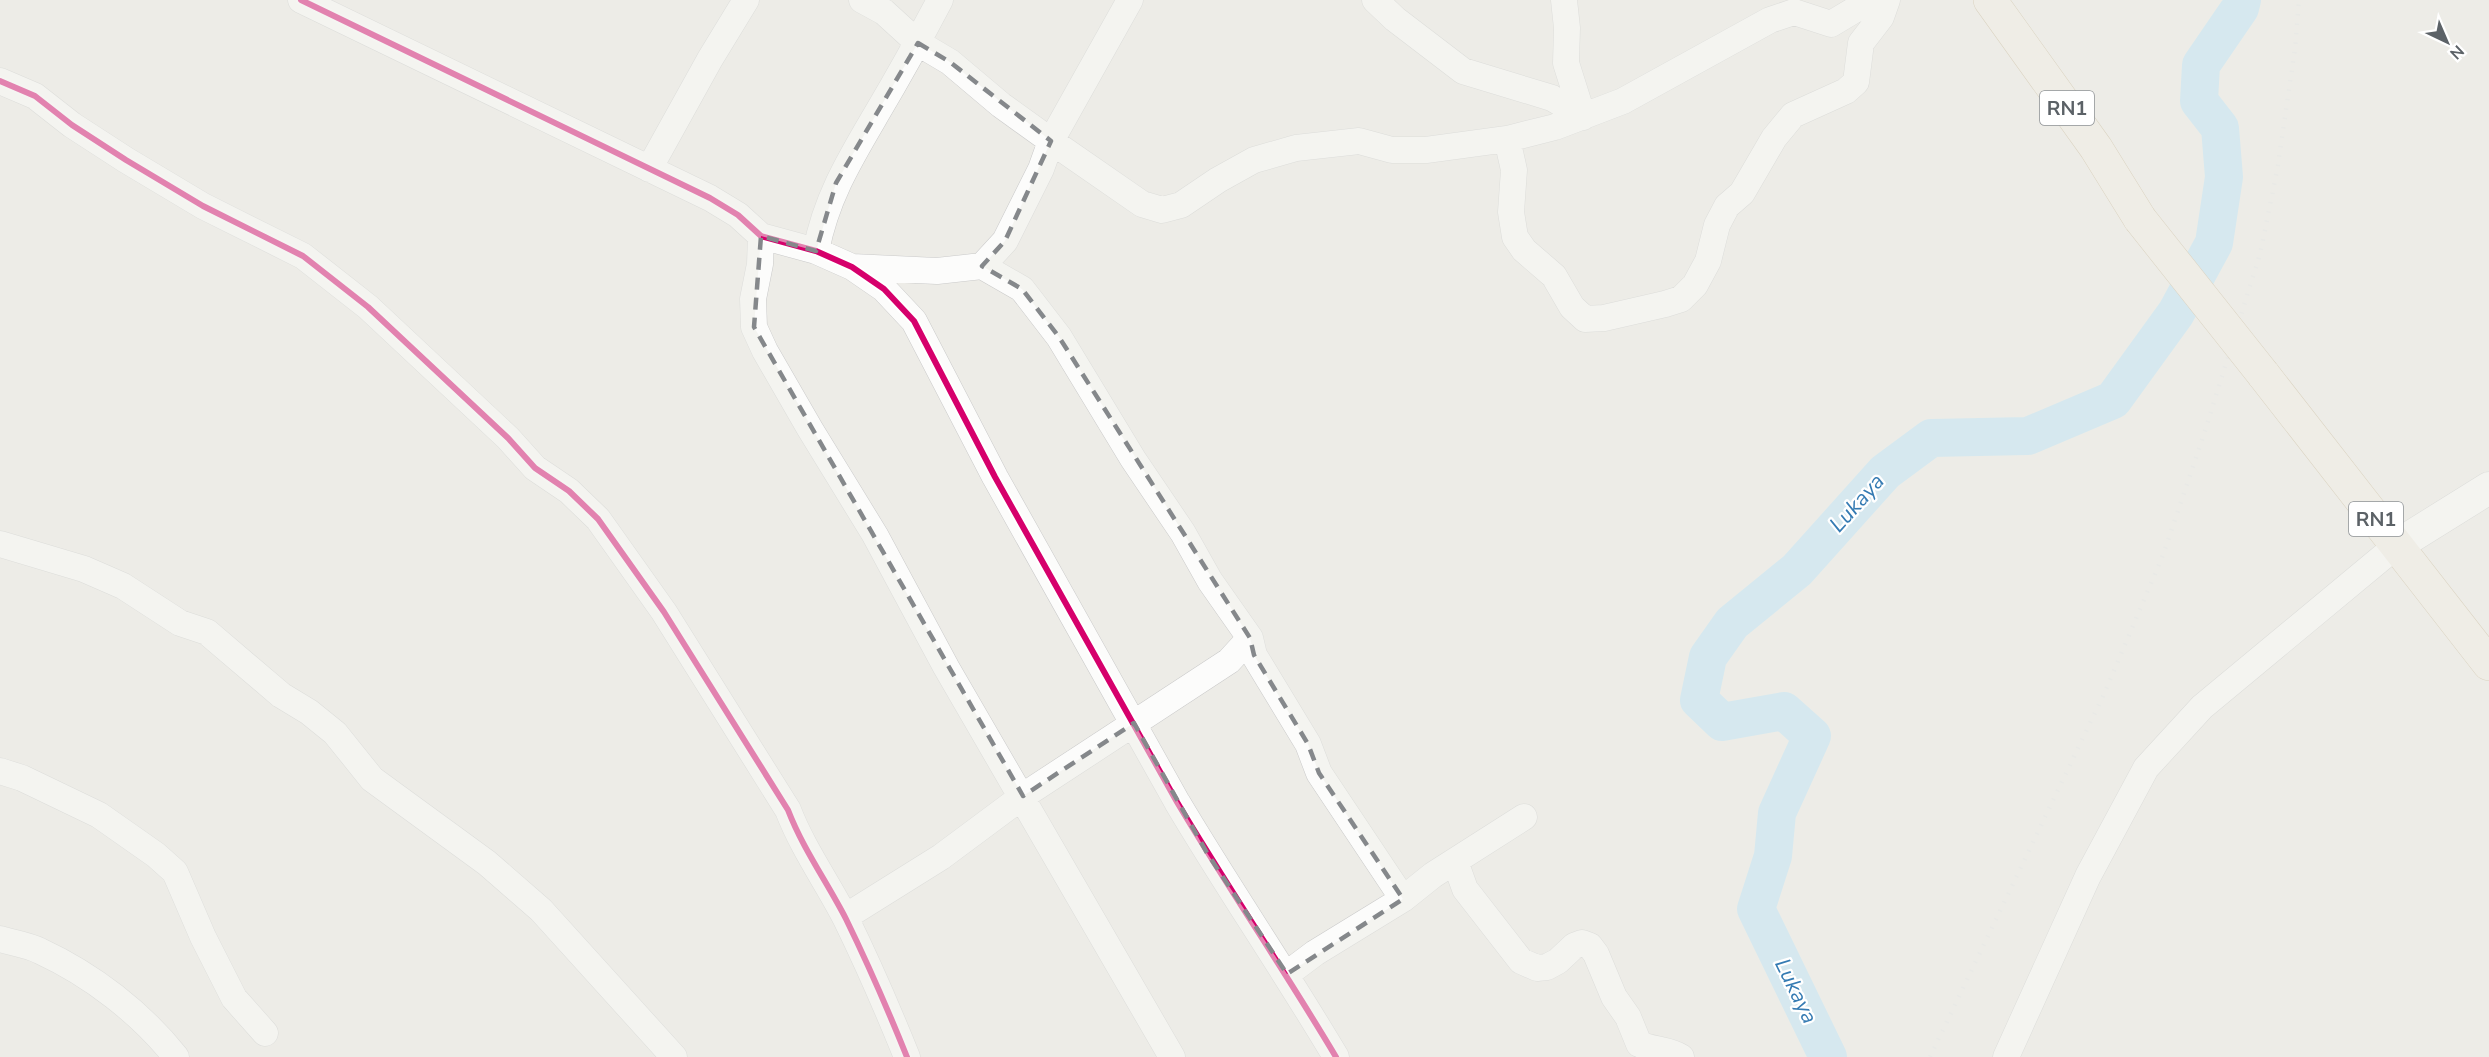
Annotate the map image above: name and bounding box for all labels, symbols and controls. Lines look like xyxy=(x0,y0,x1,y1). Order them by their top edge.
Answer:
north arrow xyxy=(2417,12,2477,72)
text: N xyxy=(2445,40,2469,64)
road number: RN1 xyxy=(2040,91,2094,125)
water label: Lukaya xyxy=(1823,467,1891,539)
road number: RN1 xyxy=(2349,502,2403,536)
water label: Lukaya xyxy=(1767,953,1825,1029)

